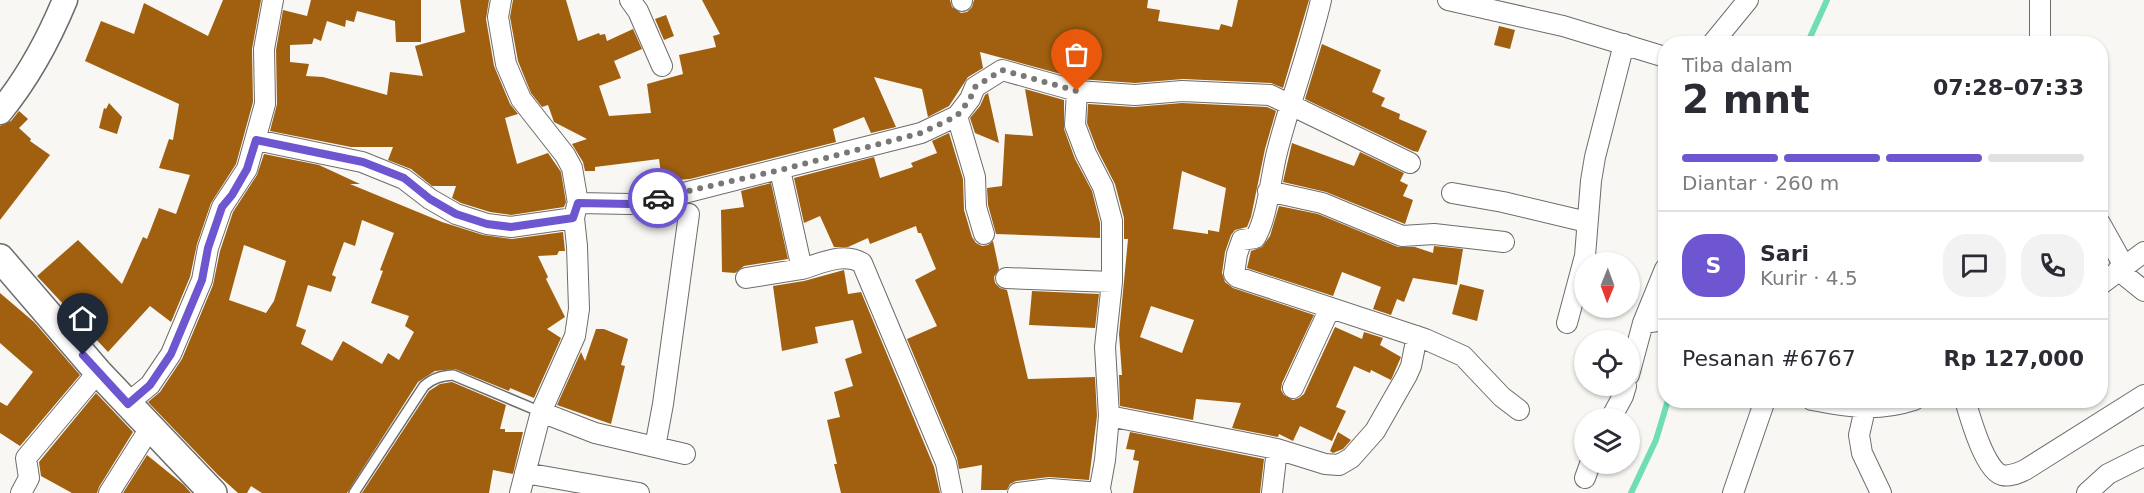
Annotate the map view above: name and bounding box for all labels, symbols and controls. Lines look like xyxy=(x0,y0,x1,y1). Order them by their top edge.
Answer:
pin xyxy=(1051,29,1102,91)
icon: bag xyxy=(1060,38,1093,71)
text: Tiba dalam xyxy=(1682,53,1793,77)
text: 07:28–07:33 xyxy=(1933,75,2084,100)
text: 2 mnt xyxy=(1682,77,1810,122)
courier xyxy=(628,168,688,228)
text: Diantar · 260 m xyxy=(1682,171,1839,195)
icon: car xyxy=(642,182,675,215)
button: chat xyxy=(1943,234,2006,297)
button: phone xyxy=(2021,234,2084,297)
text: Sari xyxy=(1760,241,1809,266)
north arrow xyxy=(1574,252,1640,318)
map controls xyxy=(1574,252,1640,474)
text: S xyxy=(1706,253,1721,278)
text: Kurir · 4.5 xyxy=(1760,266,1858,290)
pin xyxy=(57,293,108,355)
icon: home xyxy=(66,302,99,335)
button: locate xyxy=(1574,330,1640,396)
text: Pesanan #6767 xyxy=(1682,346,1856,371)
text: Rp 127,000 xyxy=(1943,346,2084,371)
button: layers xyxy=(1574,408,1640,474)

